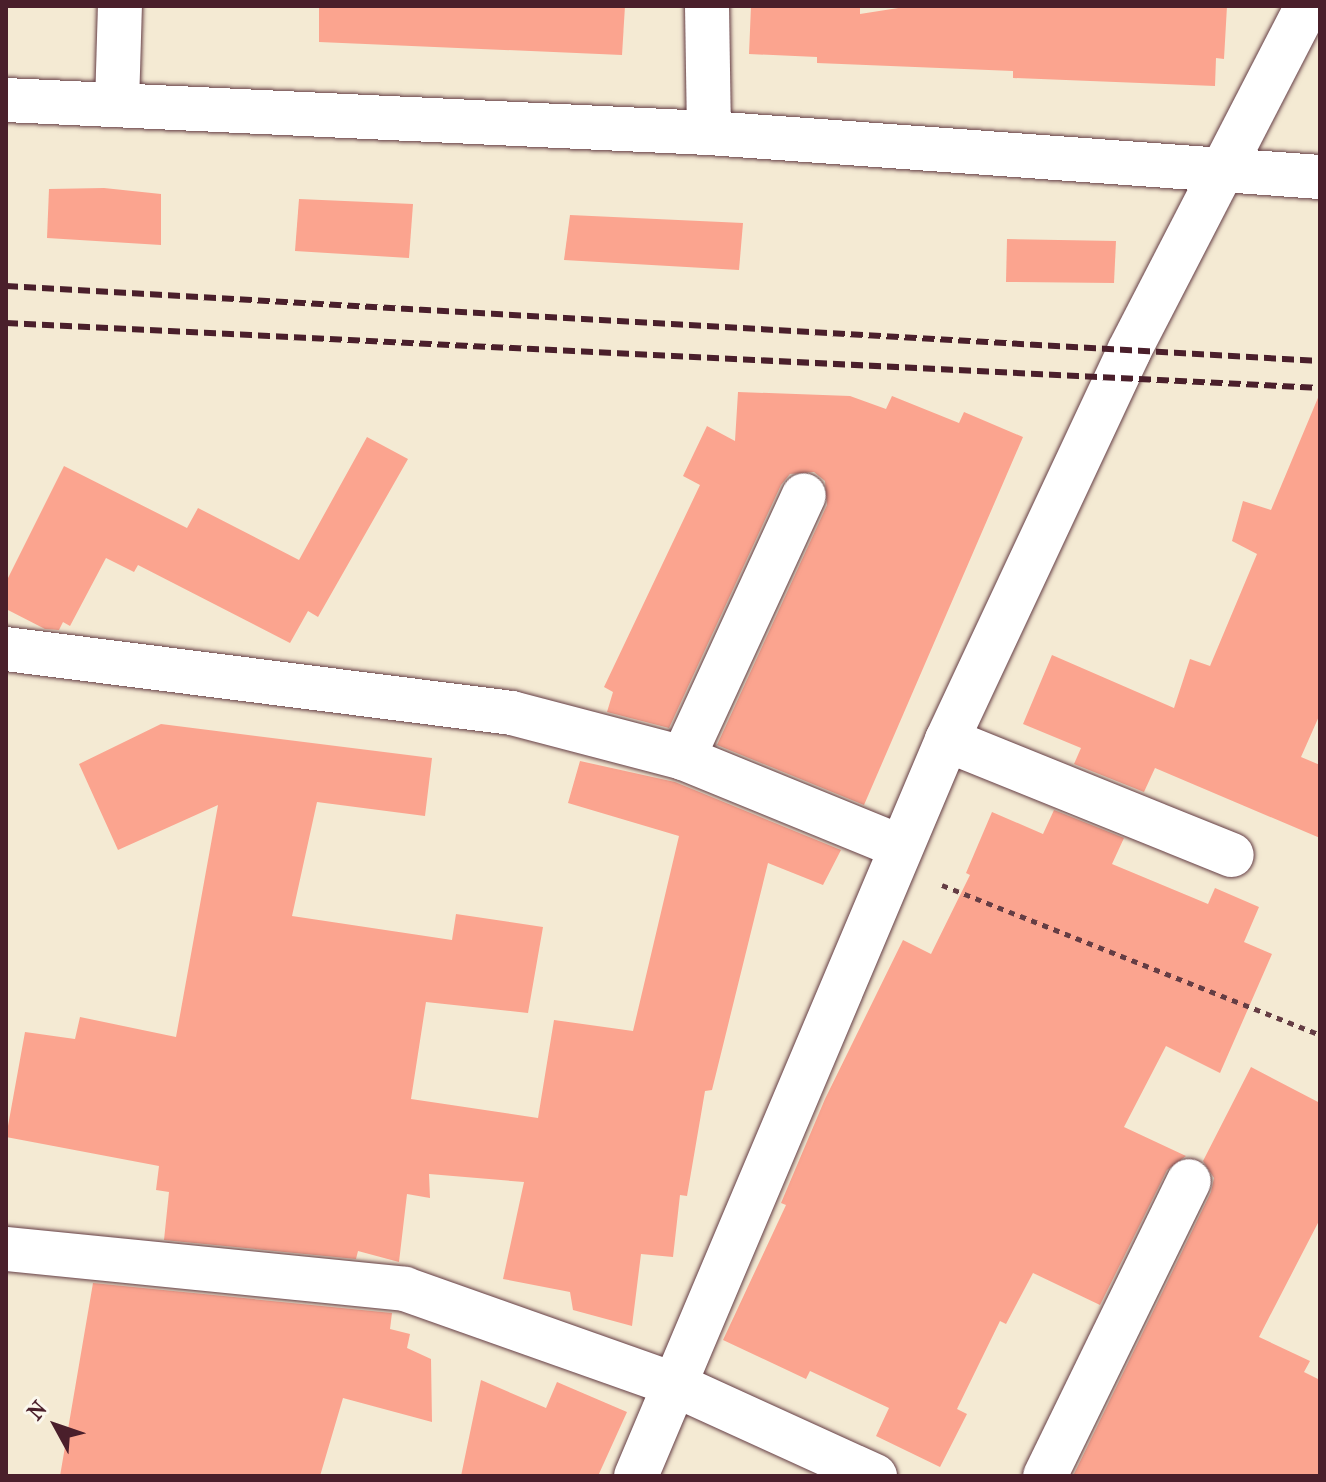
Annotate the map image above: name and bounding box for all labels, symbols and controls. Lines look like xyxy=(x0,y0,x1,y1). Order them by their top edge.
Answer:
north arrow xyxy=(16,1386,96,1466)
text: N xyxy=(22,1396,53,1425)

